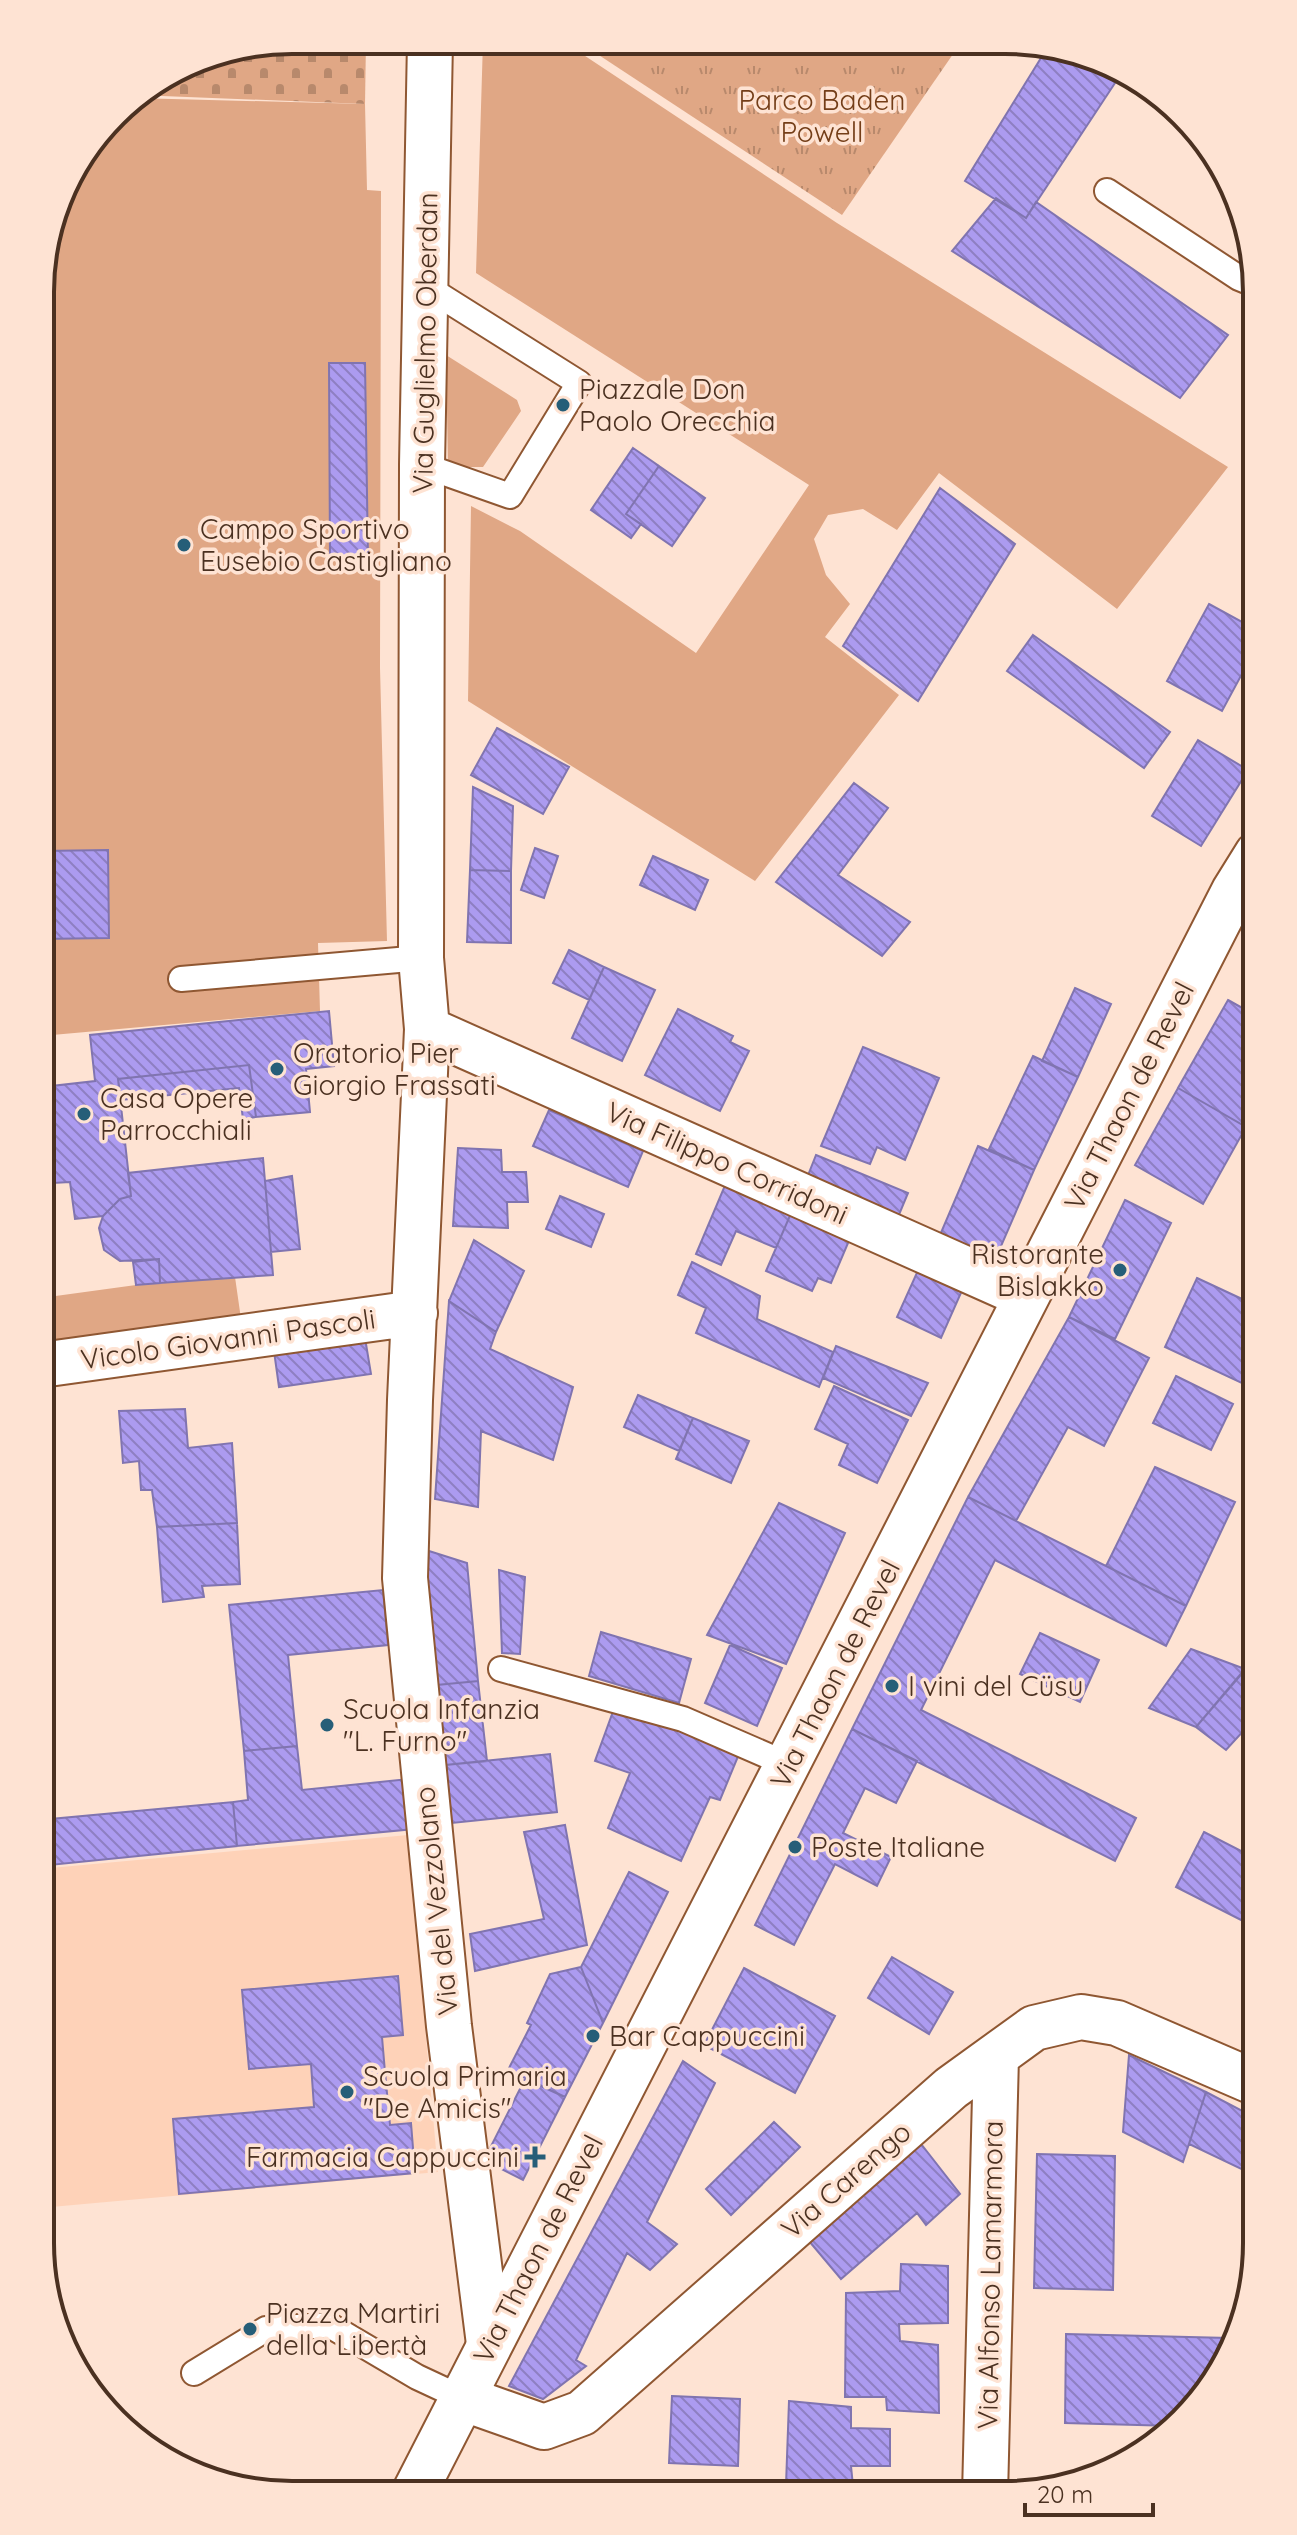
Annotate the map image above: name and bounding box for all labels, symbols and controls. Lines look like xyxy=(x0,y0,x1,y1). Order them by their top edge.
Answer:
park label: Parco Baden Powell xyxy=(739,82,905,149)
street label: Via Guglielmo Oberdan xyxy=(404,192,445,494)
place label: Piazzale Don Paolo Orecchia xyxy=(579,371,775,438)
marker: Piazzale Don Paolo Orecchia xyxy=(554,396,572,414)
place label: Campo Sportivo Eusebio Castigliano xyxy=(200,511,452,578)
marker: Campo Sportivo Eusebio Castigliano xyxy=(175,536,193,554)
street label: Via Thaon de Revel xyxy=(1056,976,1201,1216)
place label: Oratorio Pier Giorgio Frassati xyxy=(293,1035,496,1102)
marker: Oratorio Pier Giorgio Frassati xyxy=(268,1060,286,1078)
place label: Casa Opere Parrocchiali xyxy=(100,1080,253,1147)
street label: Via Filippo Corridoni xyxy=(601,1094,853,1232)
marker: Casa Opere Parrocchiali xyxy=(75,1105,93,1123)
place label: Ristorante Bislakko xyxy=(971,1236,1104,1303)
marker: Ristorante Bislakko xyxy=(1111,1261,1129,1279)
street label: Vicolo Giovanni Pascoli xyxy=(78,1300,378,1377)
street label: Via Thaon de Revel xyxy=(762,1554,907,1794)
place label: I vini del Cüsu xyxy=(908,1668,1083,1703)
marker: I vini del Cüsu xyxy=(883,1677,901,1695)
place label: Scuola Infanzia "L. Furno" xyxy=(343,1691,540,1758)
marker: Scuola Infanzia "L. Furno" xyxy=(318,1716,336,1734)
street label: Via del Vezzolano xyxy=(406,1785,465,2017)
place label: Poste Italiane xyxy=(811,1829,985,1864)
marker: Poste Italiane xyxy=(786,1838,804,1856)
place label: Bar Cappuccini xyxy=(609,2018,805,2053)
marker: Bar Cappuccini xyxy=(584,2027,602,2045)
place label: Scuola Primaria "De Amicis" xyxy=(363,2058,567,2125)
marker: Scuola Primaria "De Amicis" xyxy=(338,2083,356,2101)
street label: Via Carengo xyxy=(774,2114,918,2245)
street label: Via Alfonso Lamarmora xyxy=(969,2120,1010,2430)
street label: Via Thaon de Revel xyxy=(465,2129,610,2369)
place label: Farmacia Cappuccini xyxy=(246,2139,519,2174)
marker: Farmacia Cappuccini xyxy=(526,2148,544,2166)
place label: Piazza Martiri della Libertà xyxy=(266,2295,440,2362)
marker: Piazza Martiri della Libertà xyxy=(241,2320,259,2338)
scale bar xyxy=(1025,2467,1153,2517)
text: 20 m xyxy=(1037,2479,1093,2509)

